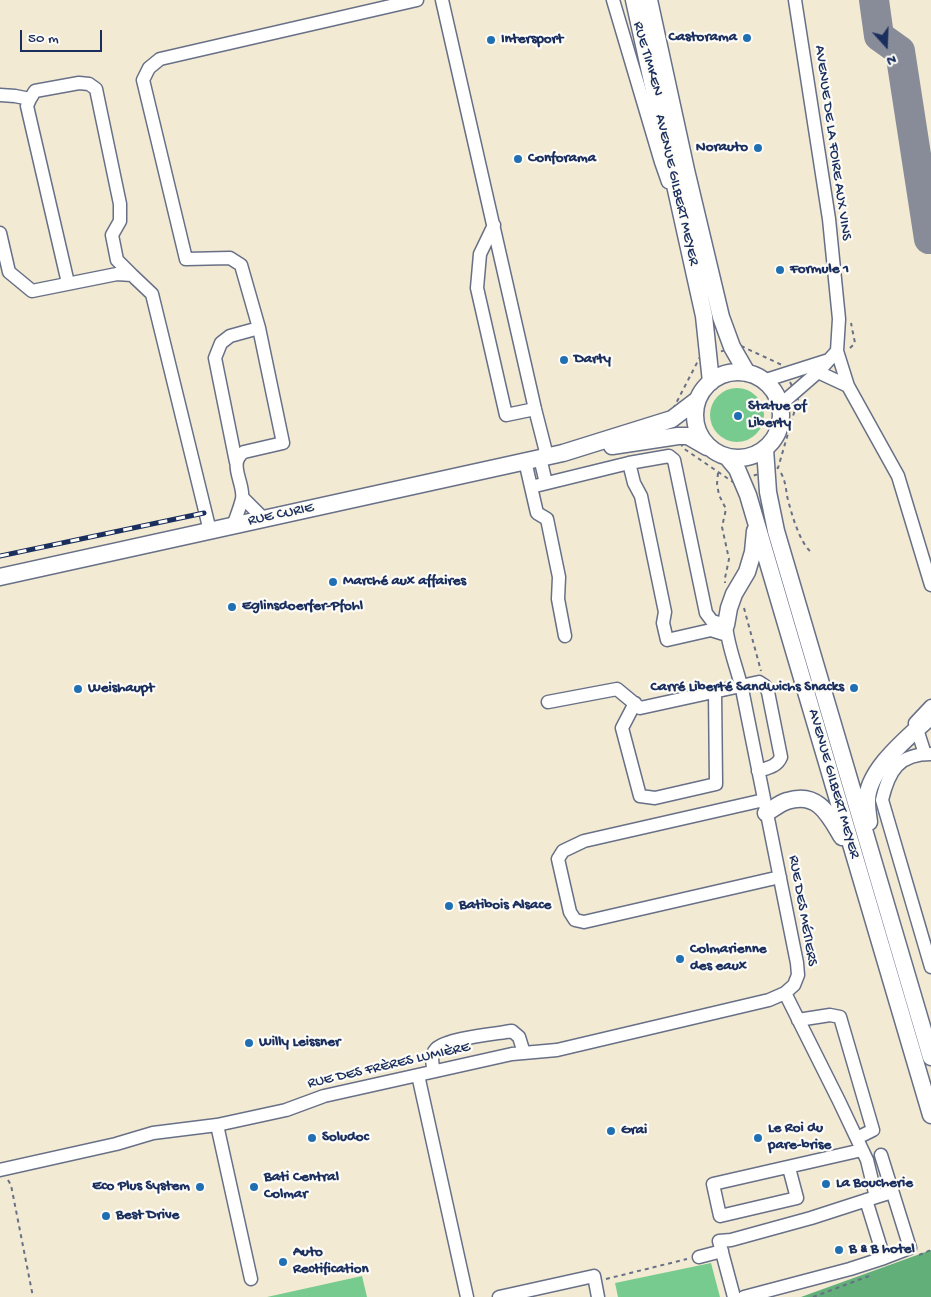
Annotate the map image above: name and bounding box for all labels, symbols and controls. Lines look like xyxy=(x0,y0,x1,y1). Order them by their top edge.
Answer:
scale bar xyxy=(22,20,105,52)
street label: RUE TIMKEN xyxy=(628,20,666,98)
north arrow xyxy=(861,20,911,70)
place label: Castorama xyxy=(668,29,737,47)
text: 50 m xyxy=(28,30,59,48)
place label: Intersport xyxy=(501,31,563,49)
marker: Castorama xyxy=(741,32,753,44)
marker: Intersport xyxy=(485,34,497,46)
street label: AVENUE DE LA FOIRE AUX VINS xyxy=(809,44,855,242)
text: N xyxy=(884,50,899,69)
street label: AVENUE GILBERT MEYER xyxy=(650,113,702,267)
place label: Norauto xyxy=(696,139,748,157)
marker: Norauto xyxy=(752,142,764,154)
place label: Conforama xyxy=(528,150,596,168)
marker: Conforama xyxy=(512,153,524,165)
place label: Formule 1 xyxy=(790,261,849,279)
marker: Formule 1 xyxy=(774,264,786,276)
place label: Darty xyxy=(574,351,611,369)
marker: Darty xyxy=(558,354,570,366)
place label: Statue of Liberty xyxy=(748,398,806,433)
marker: Statue of Liberty xyxy=(732,410,744,422)
street label: RUE CURIE xyxy=(246,499,316,531)
place label: Marché aux affaires xyxy=(343,573,466,591)
marker: Marché aux affaires xyxy=(327,576,339,588)
place label: Eglinsdoerfer-Pfohl xyxy=(242,598,363,616)
marker: Eglinsdoerfer-Pfohl xyxy=(226,601,238,613)
place label: Carré Liberté Sandwichs Snacks xyxy=(650,679,844,697)
place label: Weishaupt xyxy=(88,680,154,698)
marker: Carré Liberté Sandwichs Snacks xyxy=(848,682,860,694)
marker: Weishaupt xyxy=(72,683,84,695)
street label: AVENUE GILBERT MEYER xyxy=(803,707,863,861)
street label: RUE DES MÉTIERS xyxy=(783,854,821,968)
place label: Batibois Alsace xyxy=(459,897,551,915)
marker: Batibois Alsace xyxy=(443,900,455,912)
place label: Colmarienne des eaux xyxy=(690,941,766,976)
marker: Colmarienne des eaux xyxy=(674,953,686,965)
place label: Willy Leissner xyxy=(259,1034,340,1052)
marker: Willy Leissner xyxy=(243,1037,255,1049)
street label: RUE DES FRÈRES LUMIÈRE xyxy=(306,1039,472,1093)
place label: Le Roi du pare-brise xyxy=(768,1120,831,1155)
place label: Grai xyxy=(621,1122,647,1140)
marker: Grai xyxy=(605,1125,617,1137)
place label: Soludoc xyxy=(322,1129,369,1147)
marker: Soludoc xyxy=(306,1132,318,1144)
marker: Le Roi du pare-brise xyxy=(752,1132,764,1144)
place label: Bati Central Colmar xyxy=(264,1169,339,1204)
place label: La Boucherie xyxy=(836,1175,913,1193)
place label: Eco Plus System xyxy=(92,1178,190,1196)
marker: La Boucherie xyxy=(820,1178,832,1190)
marker: Eco Plus System xyxy=(194,1181,206,1193)
marker: Bati Central Colmar xyxy=(248,1181,260,1193)
place label: Best Drive xyxy=(116,1207,179,1225)
marker: Best Drive xyxy=(100,1210,112,1222)
place label: B & B hotel xyxy=(849,1241,915,1259)
place label: Auto Rectification xyxy=(293,1244,369,1279)
marker: B & B hotel xyxy=(833,1244,845,1256)
marker: Auto Rectification xyxy=(277,1256,289,1268)

